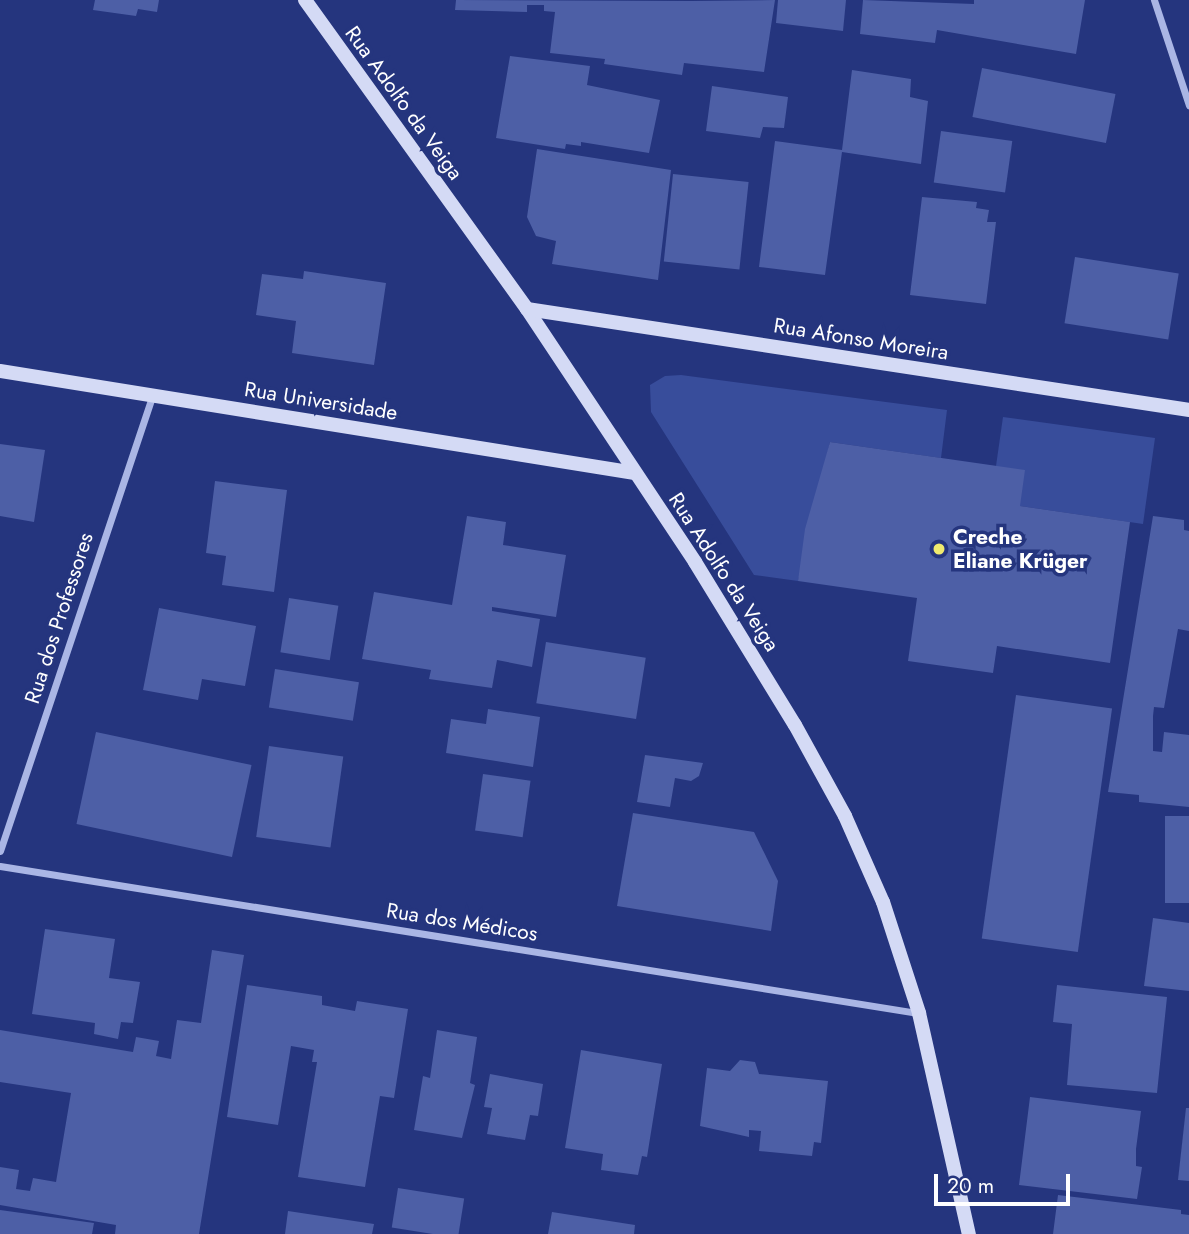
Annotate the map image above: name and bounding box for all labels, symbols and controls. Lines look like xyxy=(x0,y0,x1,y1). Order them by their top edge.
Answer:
street label: Rua Adolfo da Veiga xyxy=(340,21,468,185)
street label: Rua Afonso Moreira xyxy=(772,313,950,365)
street label: Rua Universidade xyxy=(243,376,399,426)
street label: Rua Adolfo da Veiga xyxy=(663,488,785,656)
place label: Creche Eliane Krüger xyxy=(953,524,1088,574)
street label: Rua dos Professores xyxy=(19,529,99,707)
marker: Creche Eliane Krüger xyxy=(931,541,947,557)
street label: Rua dos Médicos xyxy=(385,898,539,946)
scale bar xyxy=(937,1160,1074,1204)
text: 20 m xyxy=(947,1171,994,1201)

